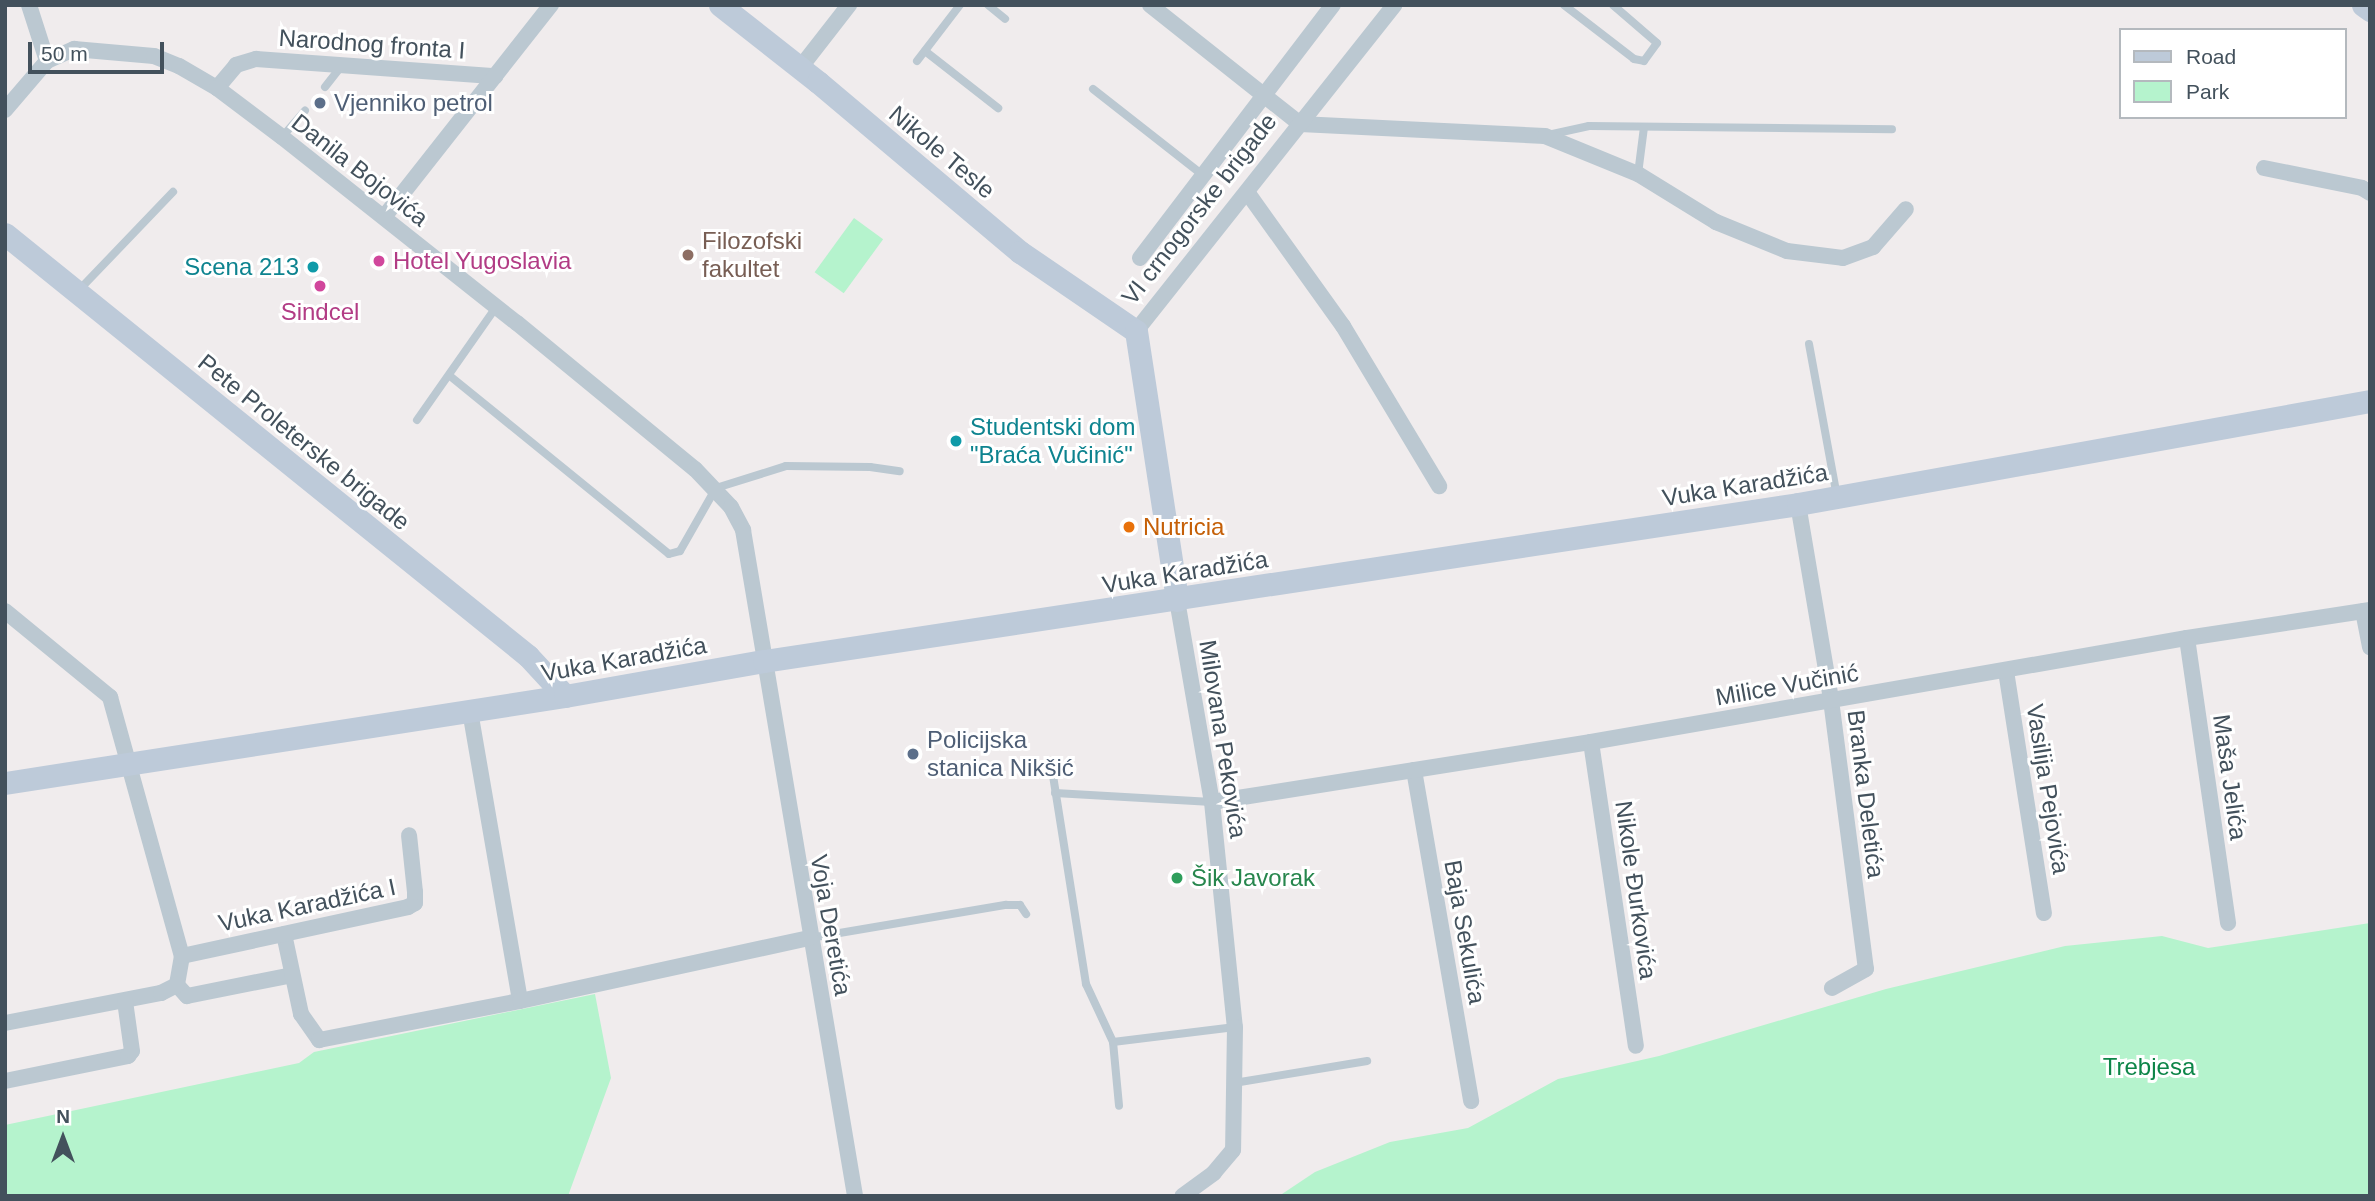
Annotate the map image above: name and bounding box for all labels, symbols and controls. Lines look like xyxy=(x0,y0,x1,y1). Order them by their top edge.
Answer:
street label: Narodnog fronta I xyxy=(278,23,466,65)
scale bar xyxy=(32,28,168,72)
legend xyxy=(2120,28,2347,119)
text: 50 m xyxy=(41,42,88,65)
text: Road xyxy=(2186,45,2236,68)
text: Park xyxy=(2186,80,2229,103)
place label: Vjenniko petrol xyxy=(334,89,493,117)
marker: Vjenniko petrol xyxy=(312,95,328,111)
street label: Nikole Tesle xyxy=(883,99,1001,205)
street label: Danila Bojovića xyxy=(286,108,434,232)
street label: VI crnogorske brigade xyxy=(1115,108,1283,310)
place label: Filozofski fakultet xyxy=(702,227,802,283)
place label: Hotel Yugoslavia xyxy=(393,247,572,275)
marker: Filozofski fakultet xyxy=(680,247,696,263)
place label: Scena 213 xyxy=(184,253,299,281)
marker: Hotel Yugoslavia xyxy=(371,253,387,269)
marker: Scena 213 xyxy=(305,259,321,275)
marker: Sindcel xyxy=(312,278,328,294)
place label: Sindcel xyxy=(281,298,359,326)
street label: Pete Proleterske brigade xyxy=(192,348,416,536)
place label: Studentski dom "Braća Vučinić" xyxy=(970,413,1135,469)
marker: Studentski dom "Braća Vučinić" xyxy=(948,433,964,449)
street label: Vuka Karadžića xyxy=(1660,458,1830,512)
place label: Nutricia xyxy=(1143,513,1224,541)
marker: Nutricia xyxy=(1121,519,1137,535)
street label: Vuka Karadžića xyxy=(1100,545,1270,599)
street label: Vuka Karadžića xyxy=(539,630,709,688)
street label: Milovana Pekovića xyxy=(1193,638,1253,840)
street label: Milice Vučinić xyxy=(1713,658,1861,712)
street label: Vasilija Pejovića xyxy=(2020,702,2076,876)
street label: Branka Deletića xyxy=(1841,708,1891,880)
street label: Maša Jelića xyxy=(2207,712,2253,842)
place label: Policijska stanica Nikšić xyxy=(927,726,1074,782)
marker: Policijska stanica Nikšić xyxy=(905,746,921,762)
street label: Nikole Đurkovića xyxy=(1609,799,1663,981)
street label: Voja Deretića xyxy=(804,852,858,998)
street label: Baja Sekulića xyxy=(1438,858,1492,1006)
place label: Šik Javorak xyxy=(1191,864,1315,892)
marker: Šik Javorak xyxy=(1169,870,1185,886)
street label: Vuka Karadžića I xyxy=(216,872,398,938)
park label: Trebjesa xyxy=(2103,1053,2195,1081)
north arrow xyxy=(28,1103,98,1173)
text: N xyxy=(56,1106,70,1127)

